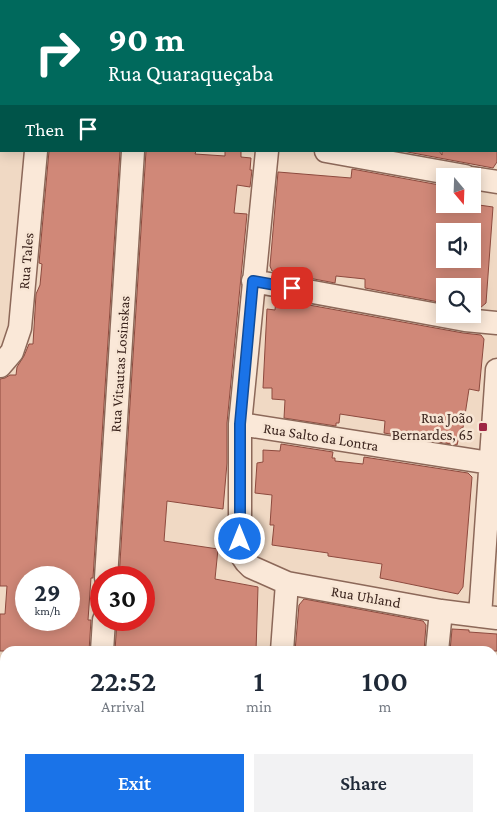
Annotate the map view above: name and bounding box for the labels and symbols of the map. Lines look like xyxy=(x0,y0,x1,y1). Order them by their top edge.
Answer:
north arrow xyxy=(436,168,481,212)
street label: Rua Tales xyxy=(16,232,36,290)
pin xyxy=(271,267,313,309)
street label: Rua Vitautas Losinskas xyxy=(107,295,133,433)
place label: Rua João Bernardes, 65 xyxy=(392,410,473,443)
street label: Rua Salto da Lontra xyxy=(262,420,380,454)
marker: Rua João Bernardes, 65 xyxy=(477,421,489,433)
position arrow xyxy=(213,512,265,564)
speed limit sign: 30 xyxy=(90,566,155,631)
street label: Rua Uhland xyxy=(330,583,402,611)

